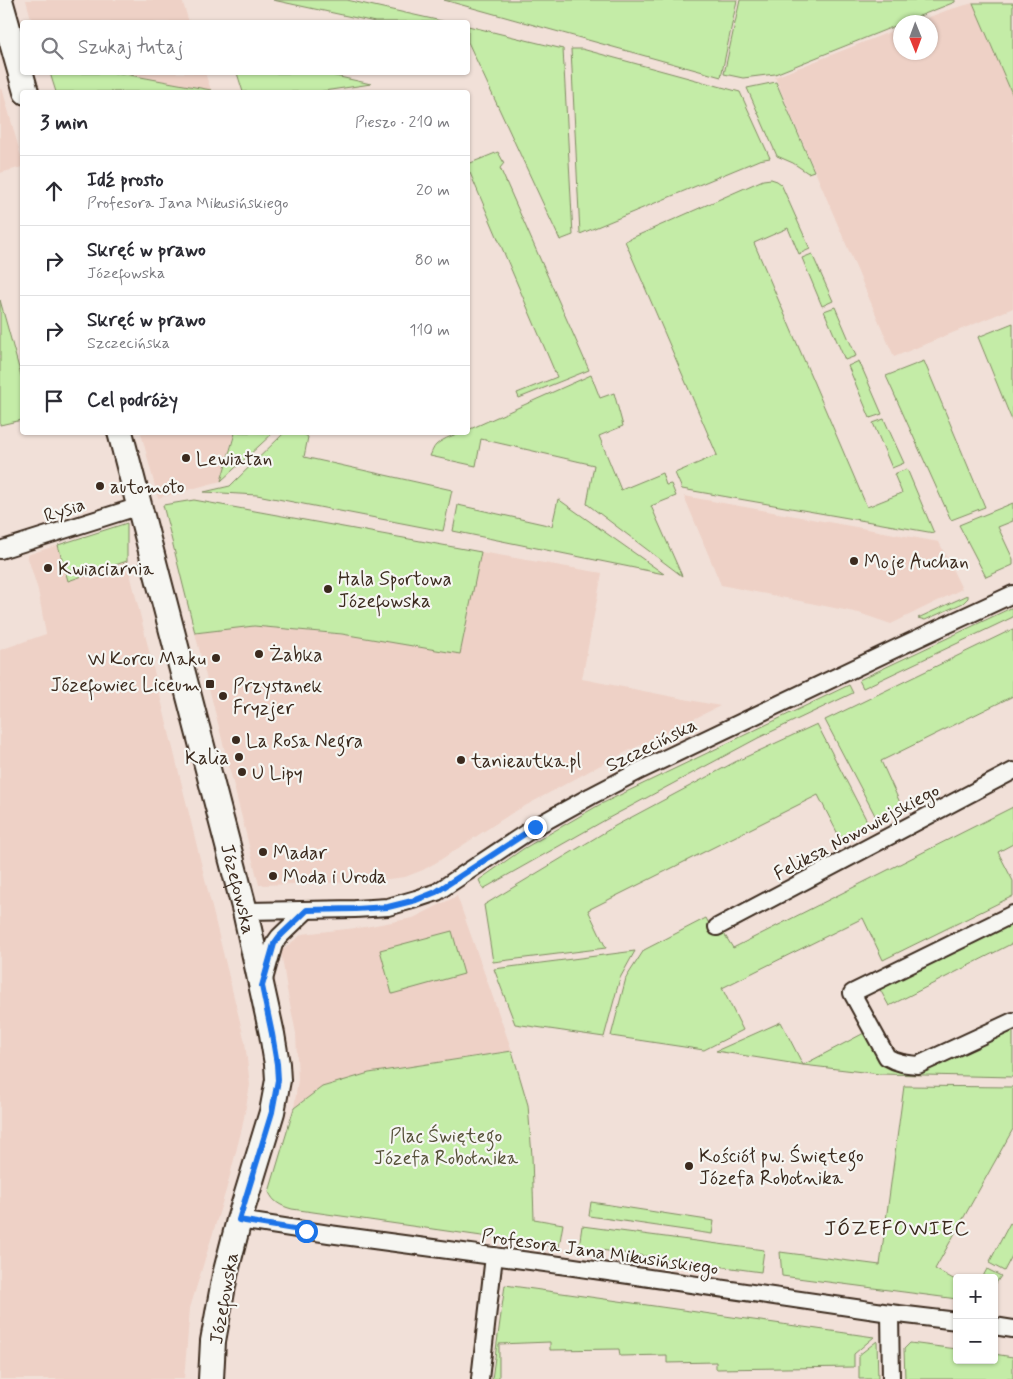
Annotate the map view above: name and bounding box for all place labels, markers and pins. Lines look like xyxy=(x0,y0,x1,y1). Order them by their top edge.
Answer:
place label: Lewiatan xyxy=(196,447,272,472)
marker: Lewiatan xyxy=(180,452,192,464)
place label: automoto xyxy=(110,475,185,500)
marker: automoto xyxy=(94,480,106,492)
place label: Moje Auchan xyxy=(864,550,969,576)
marker: Moje Auchan xyxy=(848,555,860,567)
place label: Kwiaciarnia xyxy=(58,557,155,582)
marker: Kwiaciarnia xyxy=(42,562,54,574)
place label: Hala Sportowa Józefowska xyxy=(338,567,452,617)
marker: Hala Sportowa Józefowska xyxy=(322,583,334,595)
place label: Żabka xyxy=(269,643,322,668)
place label: W Korcu Maku xyxy=(88,647,206,672)
marker: Żabka xyxy=(253,648,265,660)
marker: W Korcu Maku xyxy=(210,652,222,664)
place label: Józefowiec Liceum xyxy=(50,673,200,701)
place label: Przystanek Fryzjer xyxy=(233,674,323,722)
marker: Józefowiec Liceum xyxy=(204,678,216,690)
marker: Przystanek Fryzjer xyxy=(217,690,229,702)
place label: La Rosa Negra xyxy=(246,729,363,757)
marker: La Rosa Negra xyxy=(230,734,242,746)
place label: Kalia xyxy=(185,746,229,771)
place label: tanieautka.pl xyxy=(470,749,582,774)
marker: Kalia xyxy=(233,751,245,763)
marker: tanieautka.pl xyxy=(455,754,467,766)
place label: U Lipy xyxy=(252,761,303,786)
marker: U Lipy xyxy=(236,766,248,778)
place label: Madar xyxy=(273,841,327,866)
marker: Madar xyxy=(257,846,269,858)
place label: Moda i Uroda xyxy=(283,865,387,890)
marker: Moda i Uroda xyxy=(267,870,279,882)
place label: Kościół pw. Świętego Józefa Robotnika xyxy=(699,1143,864,1191)
marker: Kościół pw. Świętego Józefa Robotnika xyxy=(683,1160,695,1172)

